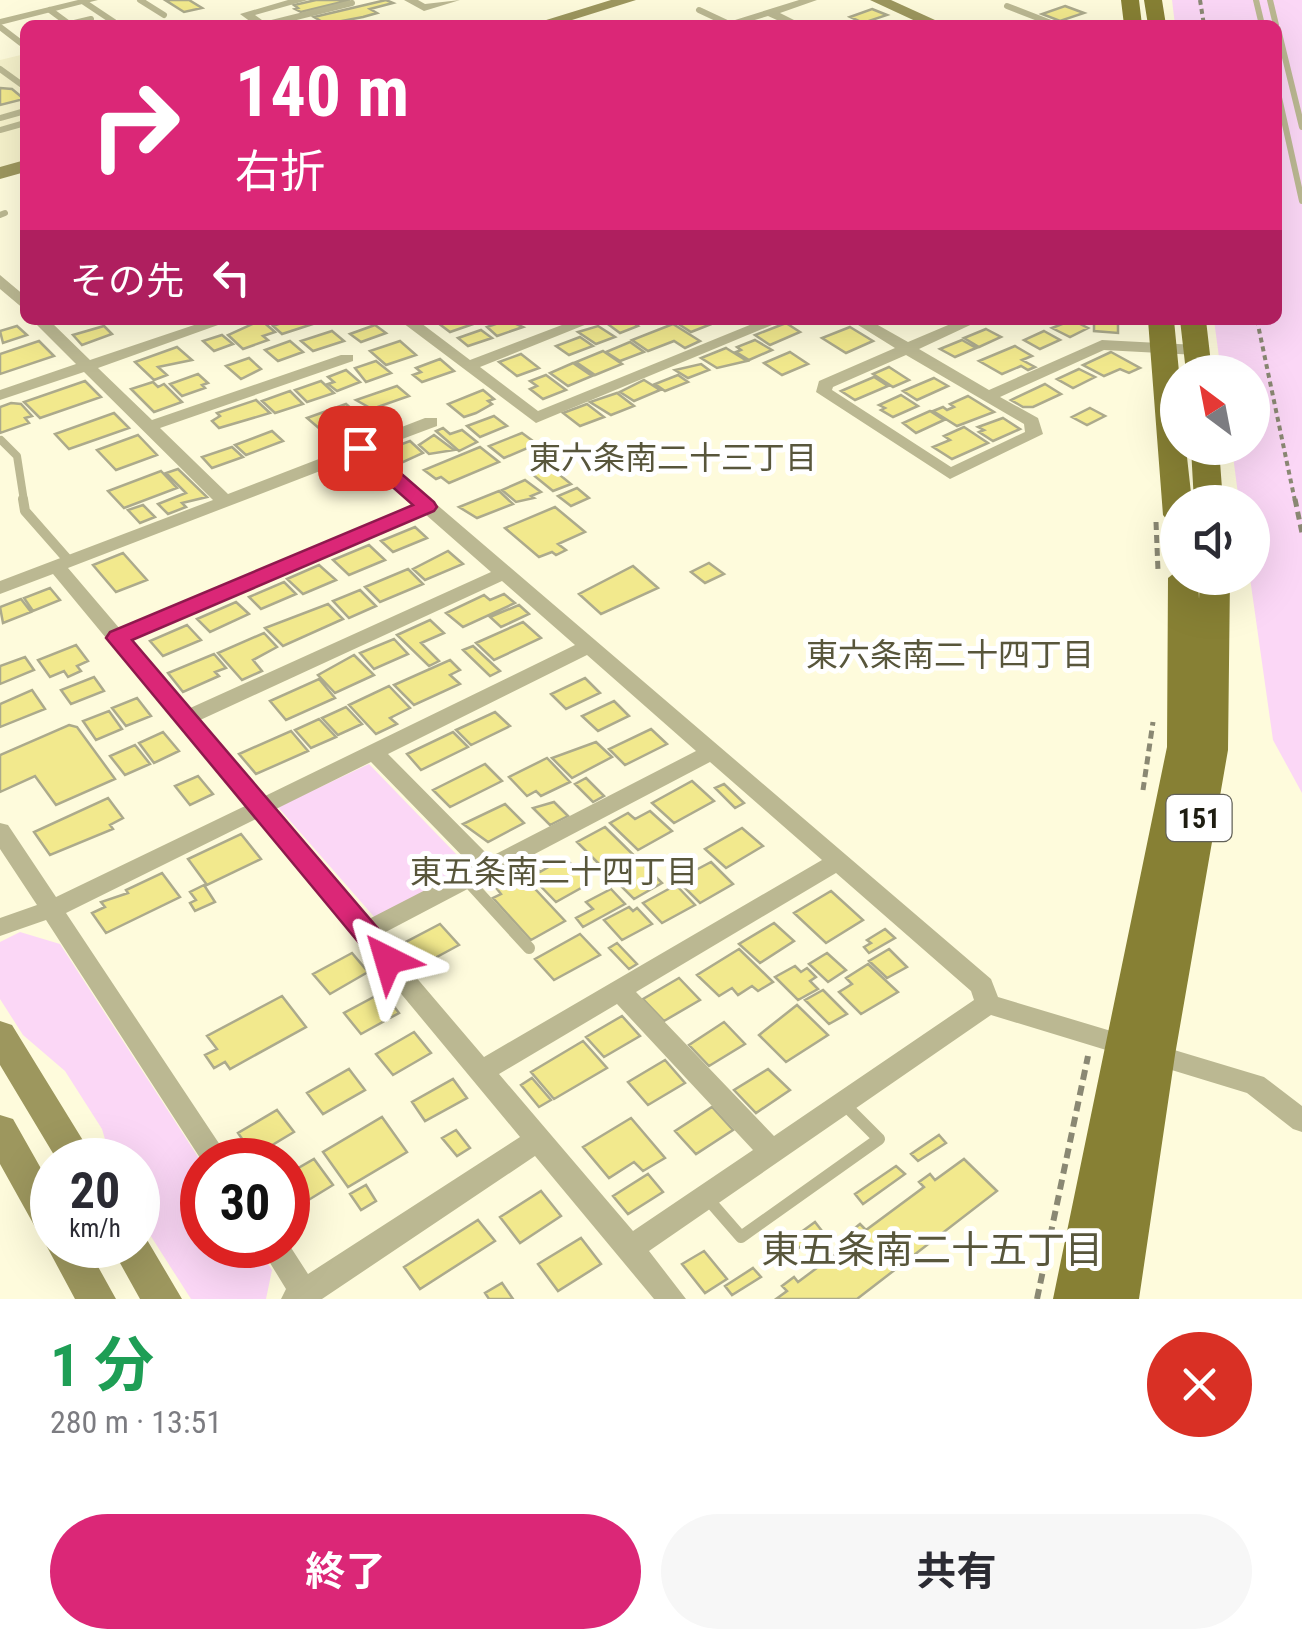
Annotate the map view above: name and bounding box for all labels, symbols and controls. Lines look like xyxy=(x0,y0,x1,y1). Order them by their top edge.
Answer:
text: 140 m xyxy=(235,51,409,133)
icon: right xyxy=(70,60,200,190)
text: 右折 xyxy=(235,145,325,198)
icon: left xyxy=(204,250,259,305)
text: その先 xyxy=(70,259,184,303)
north arrow xyxy=(1160,355,1270,465)
map controls xyxy=(1160,355,1270,595)
pin xyxy=(318,406,403,491)
icon: arrive xyxy=(333,421,388,476)
district label: 東六条南二十三丁目 xyxy=(529,439,817,477)
button: sound xyxy=(1160,485,1270,595)
district label: 東六条南二十四丁目 xyxy=(806,636,1094,674)
road number: 151 xyxy=(1166,795,1232,841)
district label: 東五条南二十四丁目 xyxy=(410,853,698,891)
position arrow xyxy=(336,908,440,1012)
speed limit sign: 30 xyxy=(180,1138,310,1268)
text: 20 xyxy=(70,1162,120,1220)
text: km/h xyxy=(69,1214,121,1243)
district label: 東五条南二十五丁目 xyxy=(761,1228,1103,1272)
text: 1 分 xyxy=(50,1330,154,1401)
button: close xyxy=(1147,1332,1252,1437)
text: 280 m · 13:51 xyxy=(50,1403,222,1441)
button: 終了 xyxy=(50,1514,641,1629)
button: 共有 xyxy=(661,1514,1252,1629)

